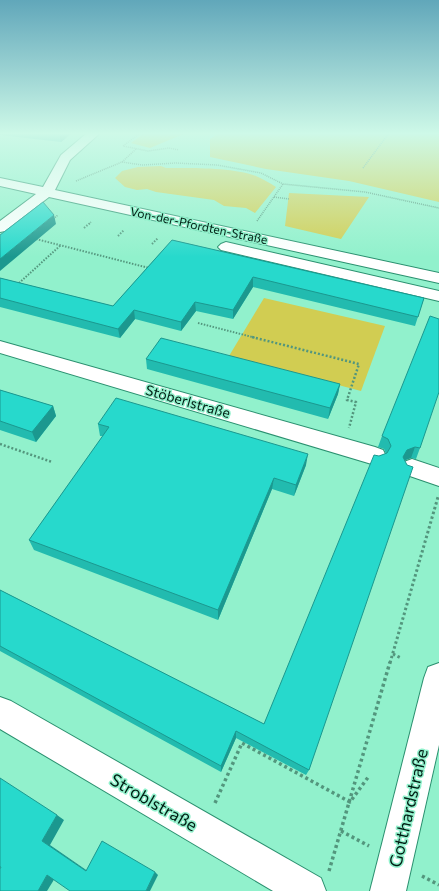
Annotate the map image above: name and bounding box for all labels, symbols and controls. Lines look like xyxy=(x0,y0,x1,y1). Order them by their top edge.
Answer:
street label: Von-der-Pfordten-Straße xyxy=(129,204,269,246)
street label: Stöberlstraße xyxy=(144,381,232,421)
street label: Gotthardstraße xyxy=(384,747,432,869)
street label: Stroblstraße xyxy=(107,769,201,835)

